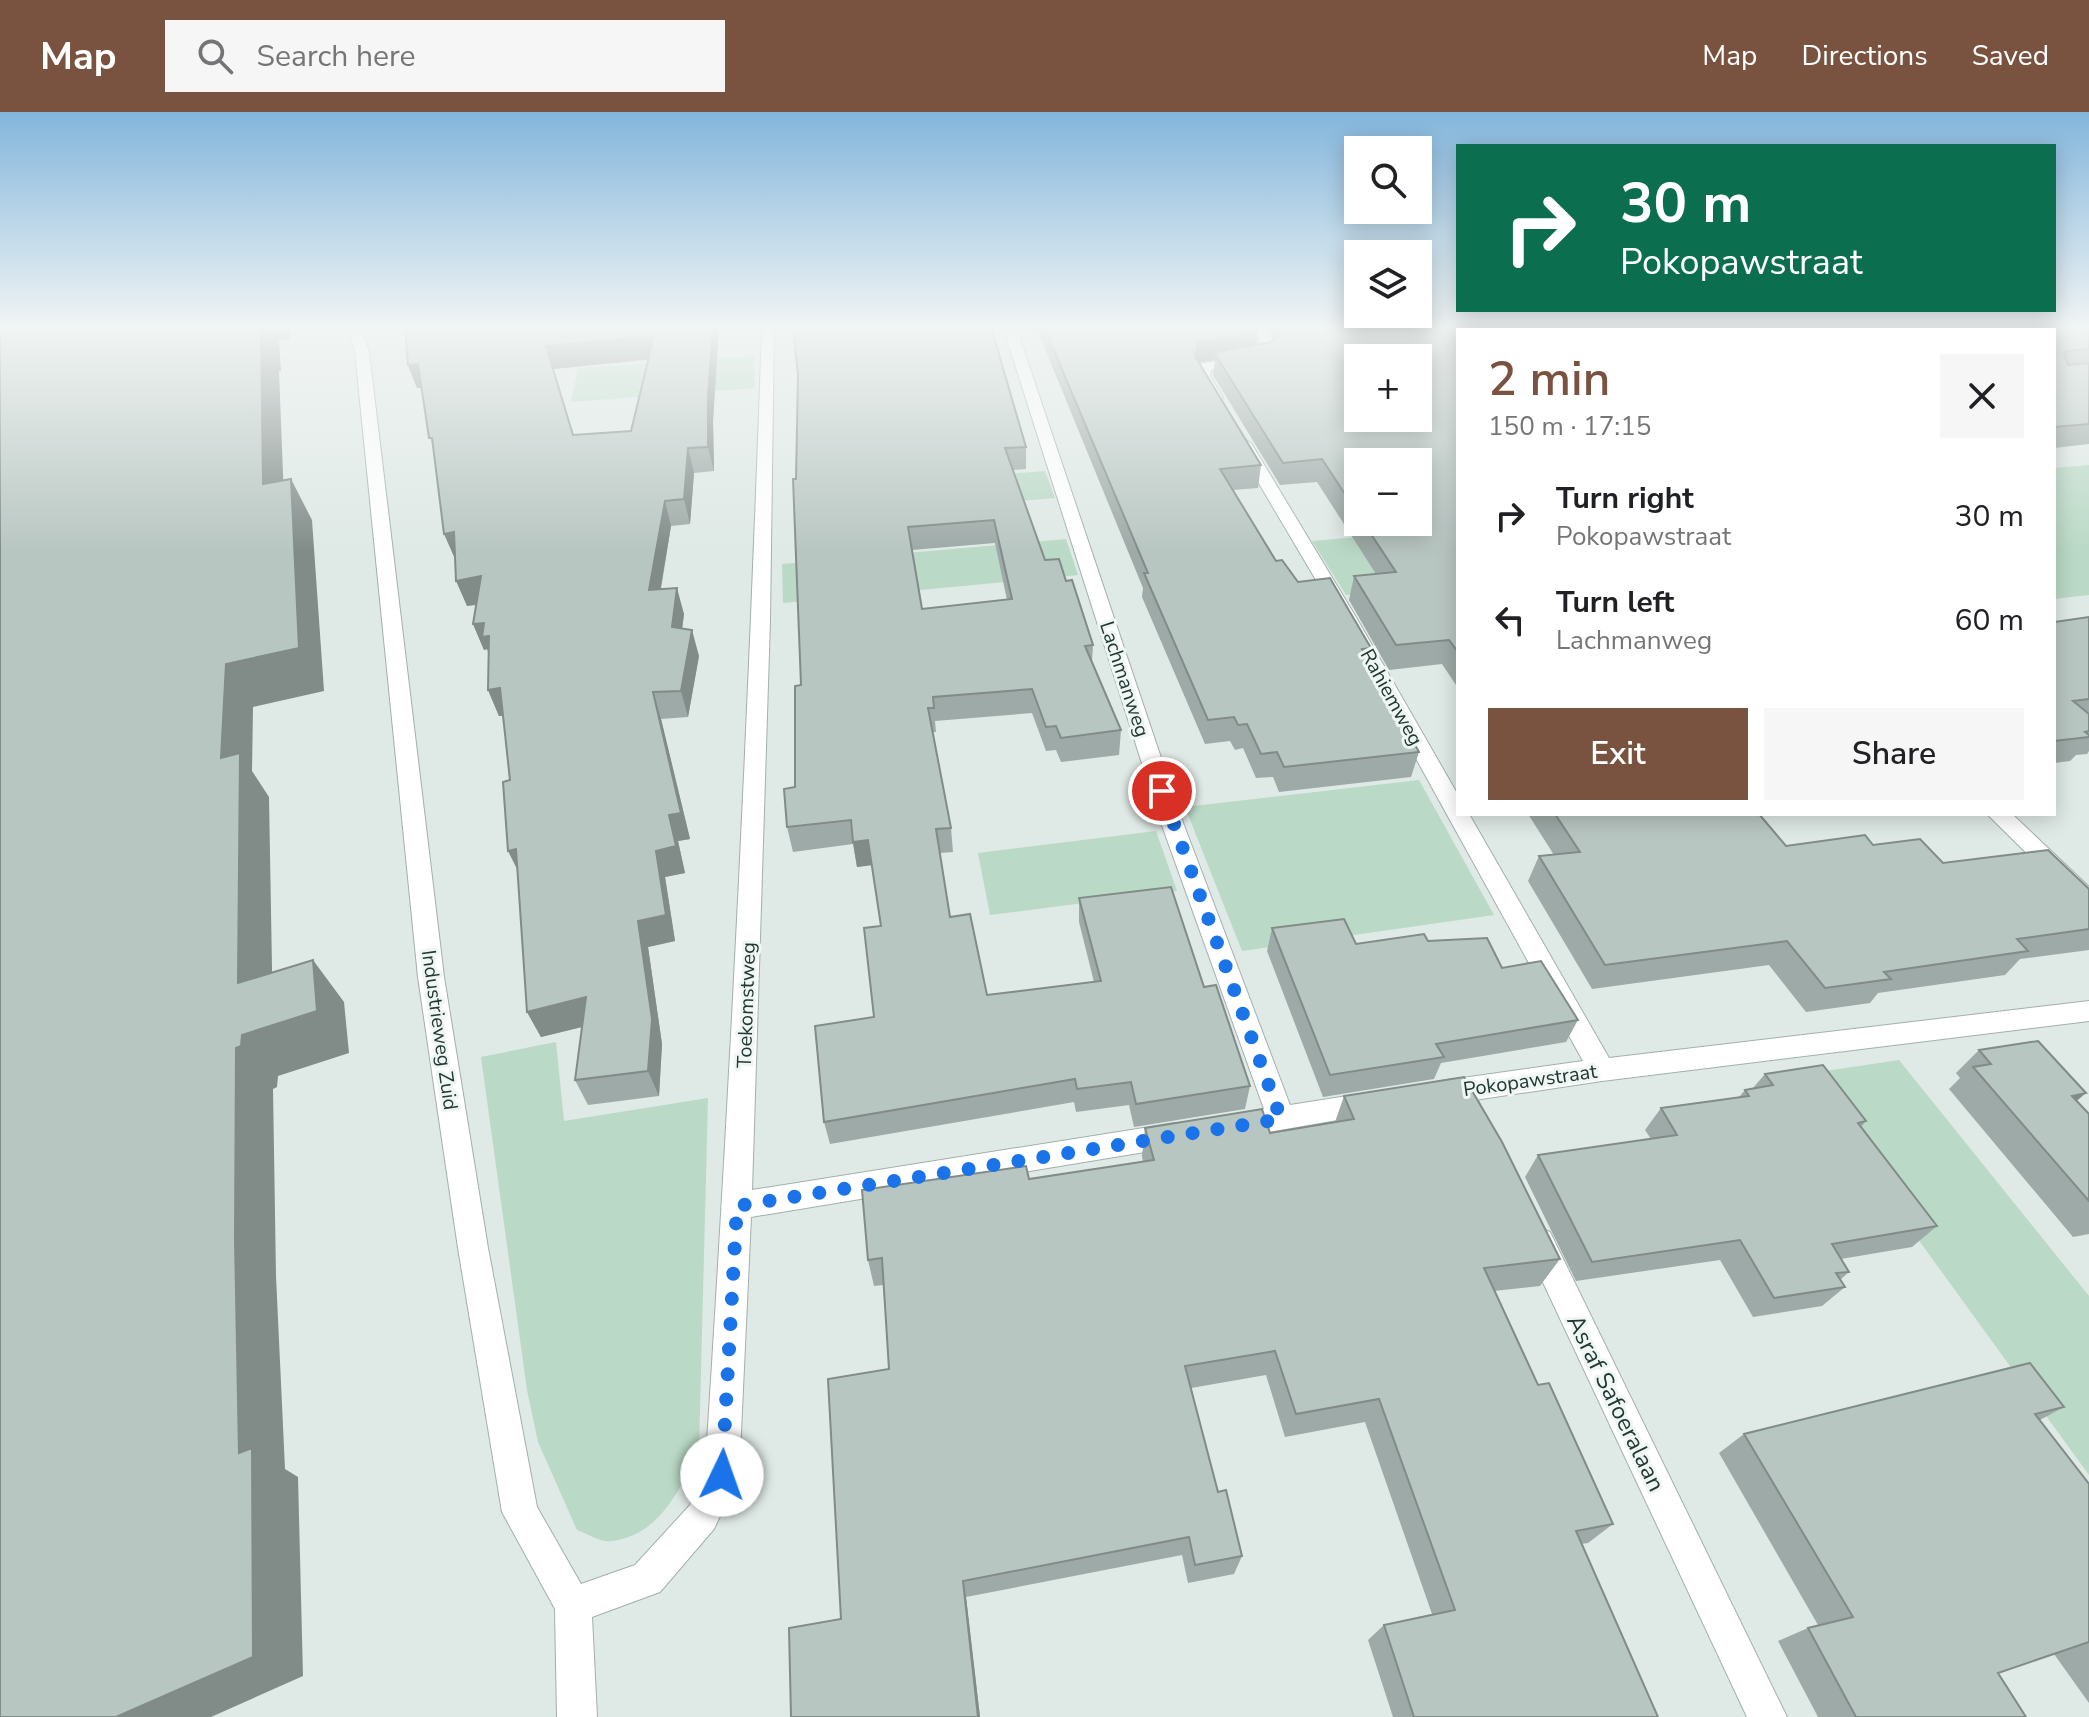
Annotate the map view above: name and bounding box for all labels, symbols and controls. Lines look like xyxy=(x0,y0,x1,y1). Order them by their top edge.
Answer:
search box xyxy=(165,20,725,92)
text: Map xyxy=(40,31,117,82)
icon: search xyxy=(193,34,237,78)
text: Search here xyxy=(257,36,416,77)
text: Map xyxy=(1702,37,1757,75)
text: Directions xyxy=(1801,37,1928,75)
text: Saved xyxy=(1972,37,2049,75)
map controls xyxy=(1344,136,1432,536)
button: search xyxy=(1344,136,1432,224)
text: 30 m xyxy=(1620,165,1751,242)
icon: right xyxy=(1488,176,1592,280)
text: Pokopawstraat xyxy=(1620,238,1863,287)
button: layers xyxy=(1344,240,1432,328)
button: + xyxy=(1344,344,1432,432)
text: 2 min xyxy=(1488,346,1610,412)
button: close xyxy=(1940,354,2024,438)
text: 150 m · 17:15 xyxy=(1488,409,1651,444)
button: − xyxy=(1344,448,1432,536)
text: Turn right xyxy=(1556,478,1694,519)
icon: right xyxy=(1488,494,1532,538)
text: 30 m xyxy=(1955,496,2024,537)
text: Pokopawstraat xyxy=(1556,519,1731,554)
text: Turn left xyxy=(1556,582,1674,623)
icon: left xyxy=(1488,598,1532,642)
text: 60 m xyxy=(1955,600,2024,641)
street label: Lachmanweg xyxy=(1093,618,1156,740)
text: Lachmanweg xyxy=(1556,623,1712,658)
street label: Rahiemweg xyxy=(1354,644,1429,750)
button: Exit xyxy=(1488,708,1748,800)
button: Share xyxy=(1764,708,2024,800)
pin xyxy=(1128,757,1196,825)
icon: arrive xyxy=(1140,769,1184,813)
street label: Toekomstweg xyxy=(731,942,762,1068)
street label: Industrieweg Zuid xyxy=(415,948,464,1112)
street label: Pokopawstraat xyxy=(1461,1058,1600,1103)
street label: Asraf Safoeralaan xyxy=(1559,1309,1673,1497)
position arrow xyxy=(680,1433,764,1517)

